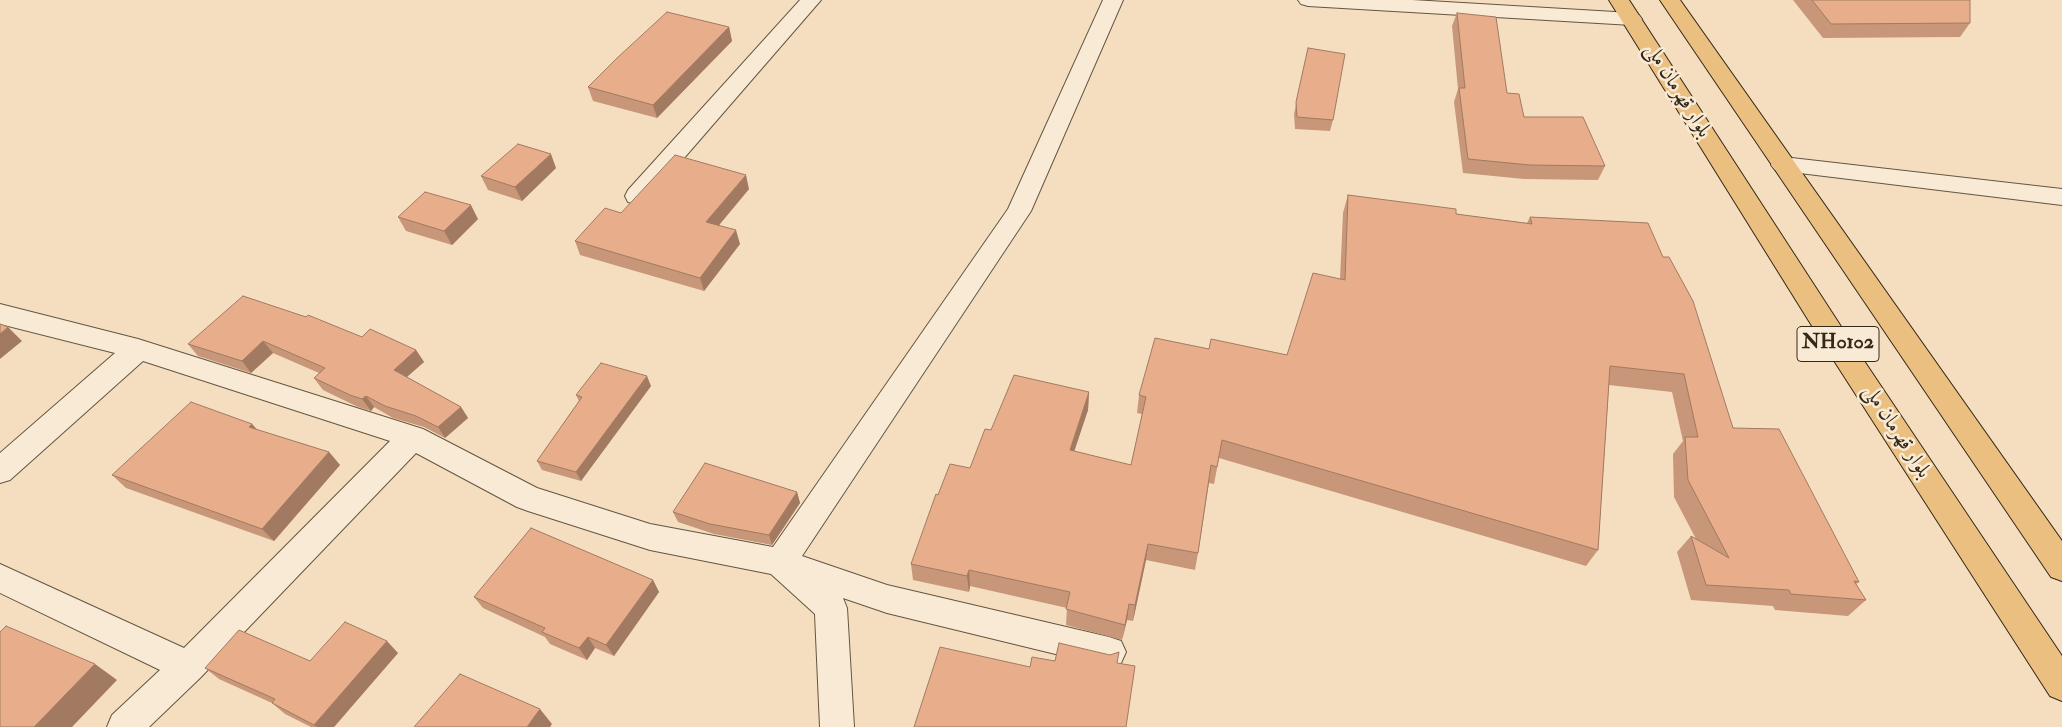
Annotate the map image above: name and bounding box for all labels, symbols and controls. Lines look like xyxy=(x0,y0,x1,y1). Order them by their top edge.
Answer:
street label: بلوار قهرمان ملی xyxy=(1638,39,1716,143)
road number: NH0102 xyxy=(1797,326,1879,362)
street label: بلوار قهرمان ملی xyxy=(1856,380,1936,484)

